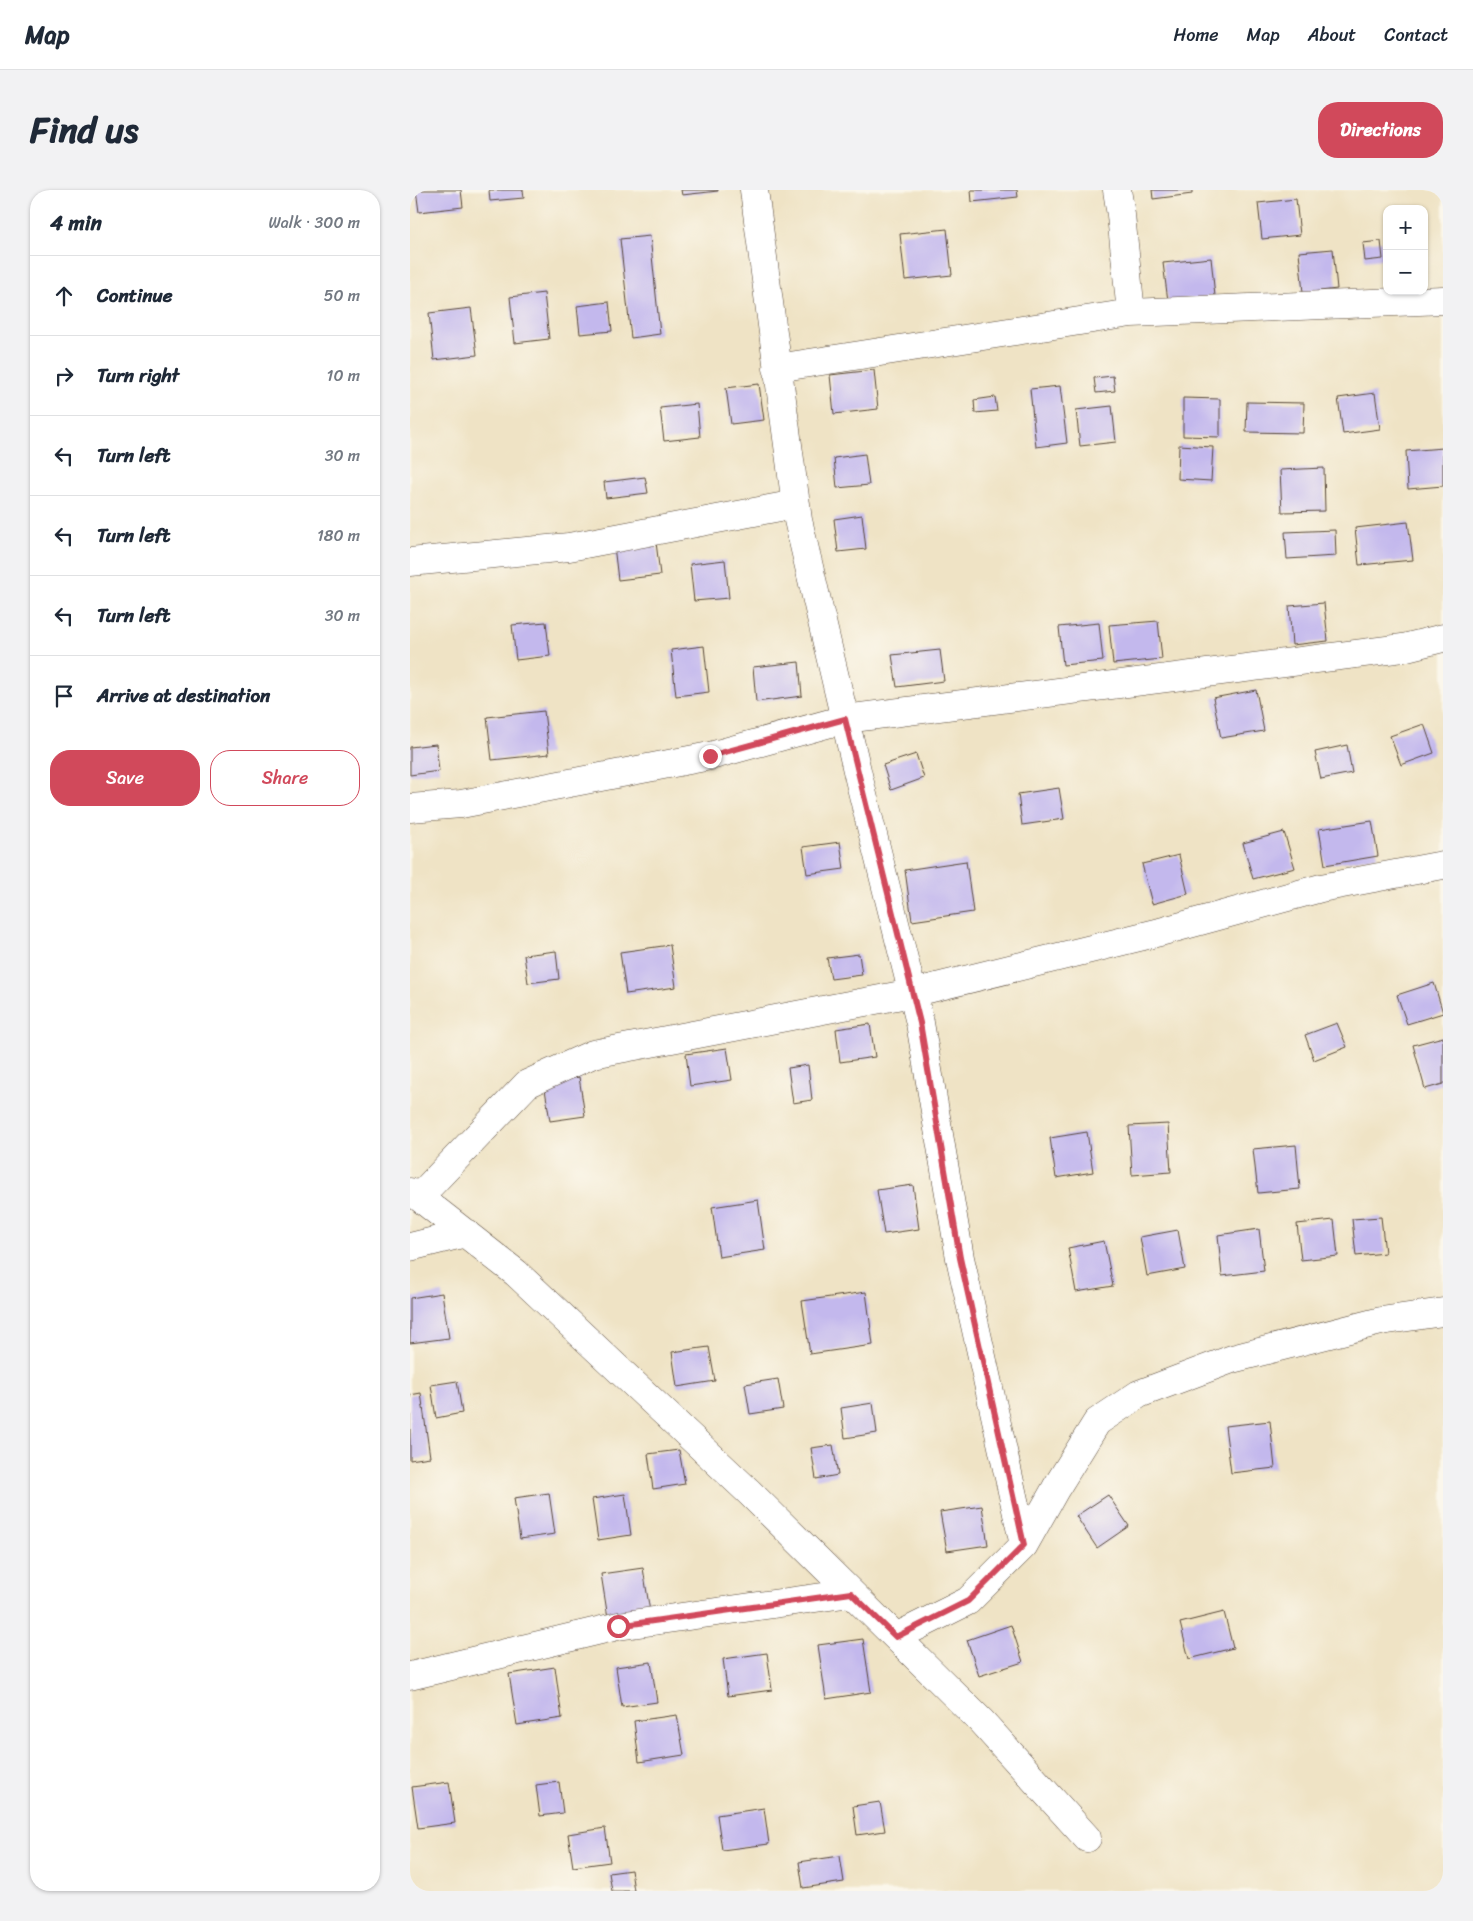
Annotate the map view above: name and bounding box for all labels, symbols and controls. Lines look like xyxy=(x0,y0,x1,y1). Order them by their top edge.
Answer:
text: Map xyxy=(25,14,69,56)
text: Home xyxy=(1174,19,1219,51)
text: Map xyxy=(1247,19,1280,51)
text: About xyxy=(1308,19,1356,51)
text: Contact xyxy=(1384,19,1448,51)
text: Find us xyxy=(30,99,138,161)
button: Directions xyxy=(1318,102,1443,158)
text: 4 min xyxy=(50,204,102,242)
map controls xyxy=(1383,205,1428,295)
button: + xyxy=(1383,205,1428,250)
text: Walk · 300 m xyxy=(269,208,360,237)
button: − xyxy=(1383,250,1428,295)
text: Continue xyxy=(97,279,173,312)
text: 50 m xyxy=(324,281,360,310)
icon: ahead xyxy=(50,282,78,310)
text: Turn right xyxy=(97,359,179,392)
text: 10 m xyxy=(327,361,360,390)
icon: right xyxy=(50,362,78,390)
text: Turn left xyxy=(97,439,170,472)
text: 30 m xyxy=(325,441,360,470)
icon: left xyxy=(50,442,78,470)
text: Turn left xyxy=(97,519,170,552)
text: 180 m xyxy=(317,521,360,550)
icon: left xyxy=(50,522,78,550)
text: Turn left xyxy=(97,599,170,632)
text: 30 m xyxy=(325,601,360,630)
icon: left xyxy=(50,602,78,630)
text: Arrive at destination xyxy=(97,679,270,712)
icon: arrive xyxy=(50,682,78,710)
route end xyxy=(699,745,722,768)
button: Save xyxy=(50,750,200,806)
button: Share xyxy=(210,750,360,806)
route start xyxy=(607,1615,630,1638)

